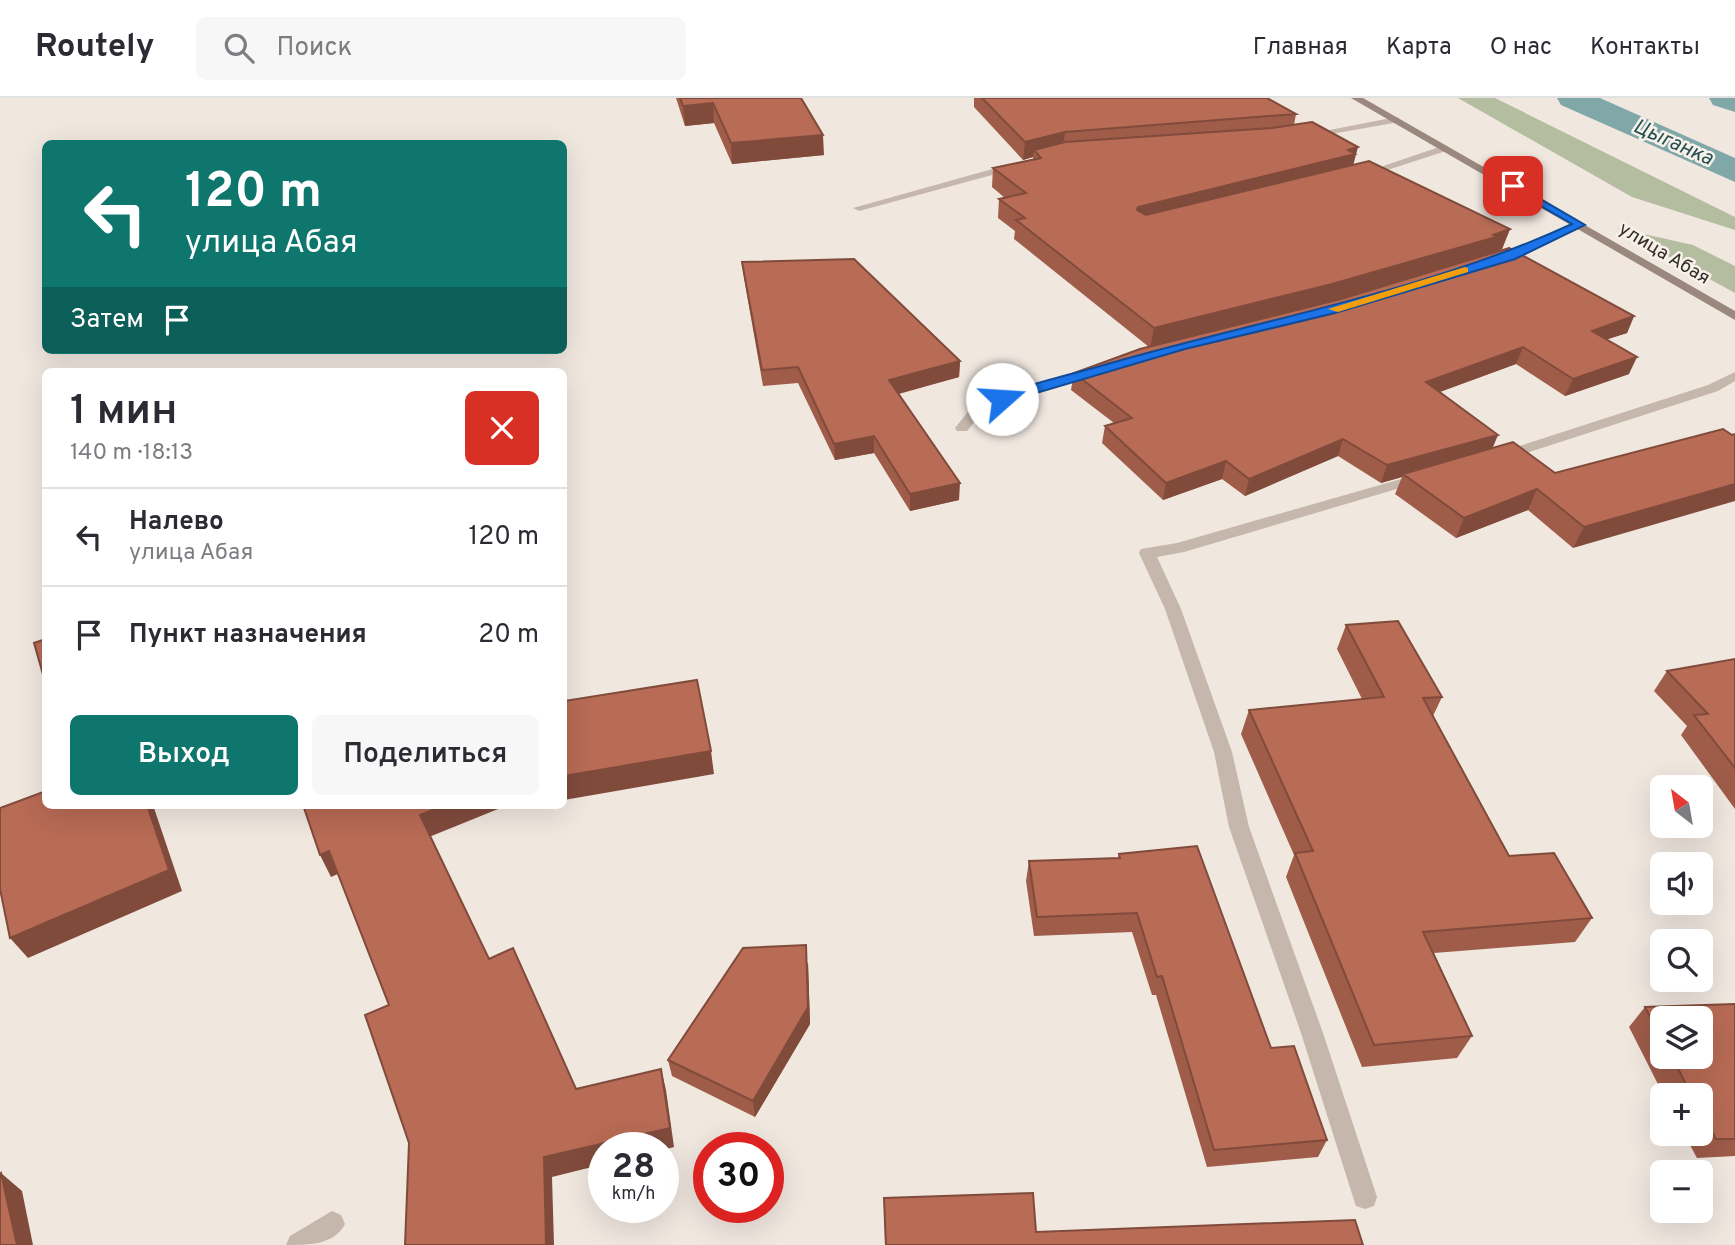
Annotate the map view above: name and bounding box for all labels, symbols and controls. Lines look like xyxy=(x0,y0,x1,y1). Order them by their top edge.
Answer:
search box xyxy=(196,17,686,80)
text: Routely xyxy=(35,27,154,69)
icon: search xyxy=(220,29,258,67)
text: Поиск xyxy=(276,32,352,65)
text: Главная xyxy=(1253,33,1348,63)
text: Карта xyxy=(1386,33,1452,63)
text: О нас xyxy=(1490,33,1552,63)
text: Контакты xyxy=(1590,33,1700,63)
water label: Цыганка xyxy=(1629,113,1717,173)
pin xyxy=(1483,156,1543,216)
text: 120 m xyxy=(185,163,322,225)
icon: arrive xyxy=(1494,167,1532,205)
icon: left xyxy=(70,168,161,259)
street label: улица Абая xyxy=(1614,217,1714,291)
text: улица Абая xyxy=(185,224,358,264)
icon: arrive xyxy=(158,301,196,339)
text: Затем xyxy=(70,304,144,337)
position arrow xyxy=(965,362,1039,436)
text: 1 мин xyxy=(70,386,177,439)
button: close xyxy=(465,391,539,465)
text: 140 m · 18:13 xyxy=(70,439,193,468)
text: Налево xyxy=(129,506,224,539)
icon: left xyxy=(70,518,108,556)
text: 120 m xyxy=(469,521,539,554)
text: улица Абая xyxy=(129,539,253,568)
icon: arrive xyxy=(70,616,108,654)
text: Пункт назначения xyxy=(129,619,367,652)
text: 20 m xyxy=(478,619,539,652)
button: Выход xyxy=(70,715,298,795)
button: Поделиться xyxy=(312,715,539,795)
north arrow xyxy=(1650,775,1713,838)
map controls xyxy=(1650,775,1713,1223)
button: sound xyxy=(1650,852,1713,915)
button: search xyxy=(1650,929,1713,992)
button: layers xyxy=(1650,1006,1713,1069)
button: + xyxy=(1650,1083,1713,1146)
speed limit sign: 30 xyxy=(693,1132,784,1223)
text: 28 xyxy=(612,1146,655,1190)
button: − xyxy=(1650,1160,1713,1223)
text: km/h xyxy=(612,1183,655,1206)

